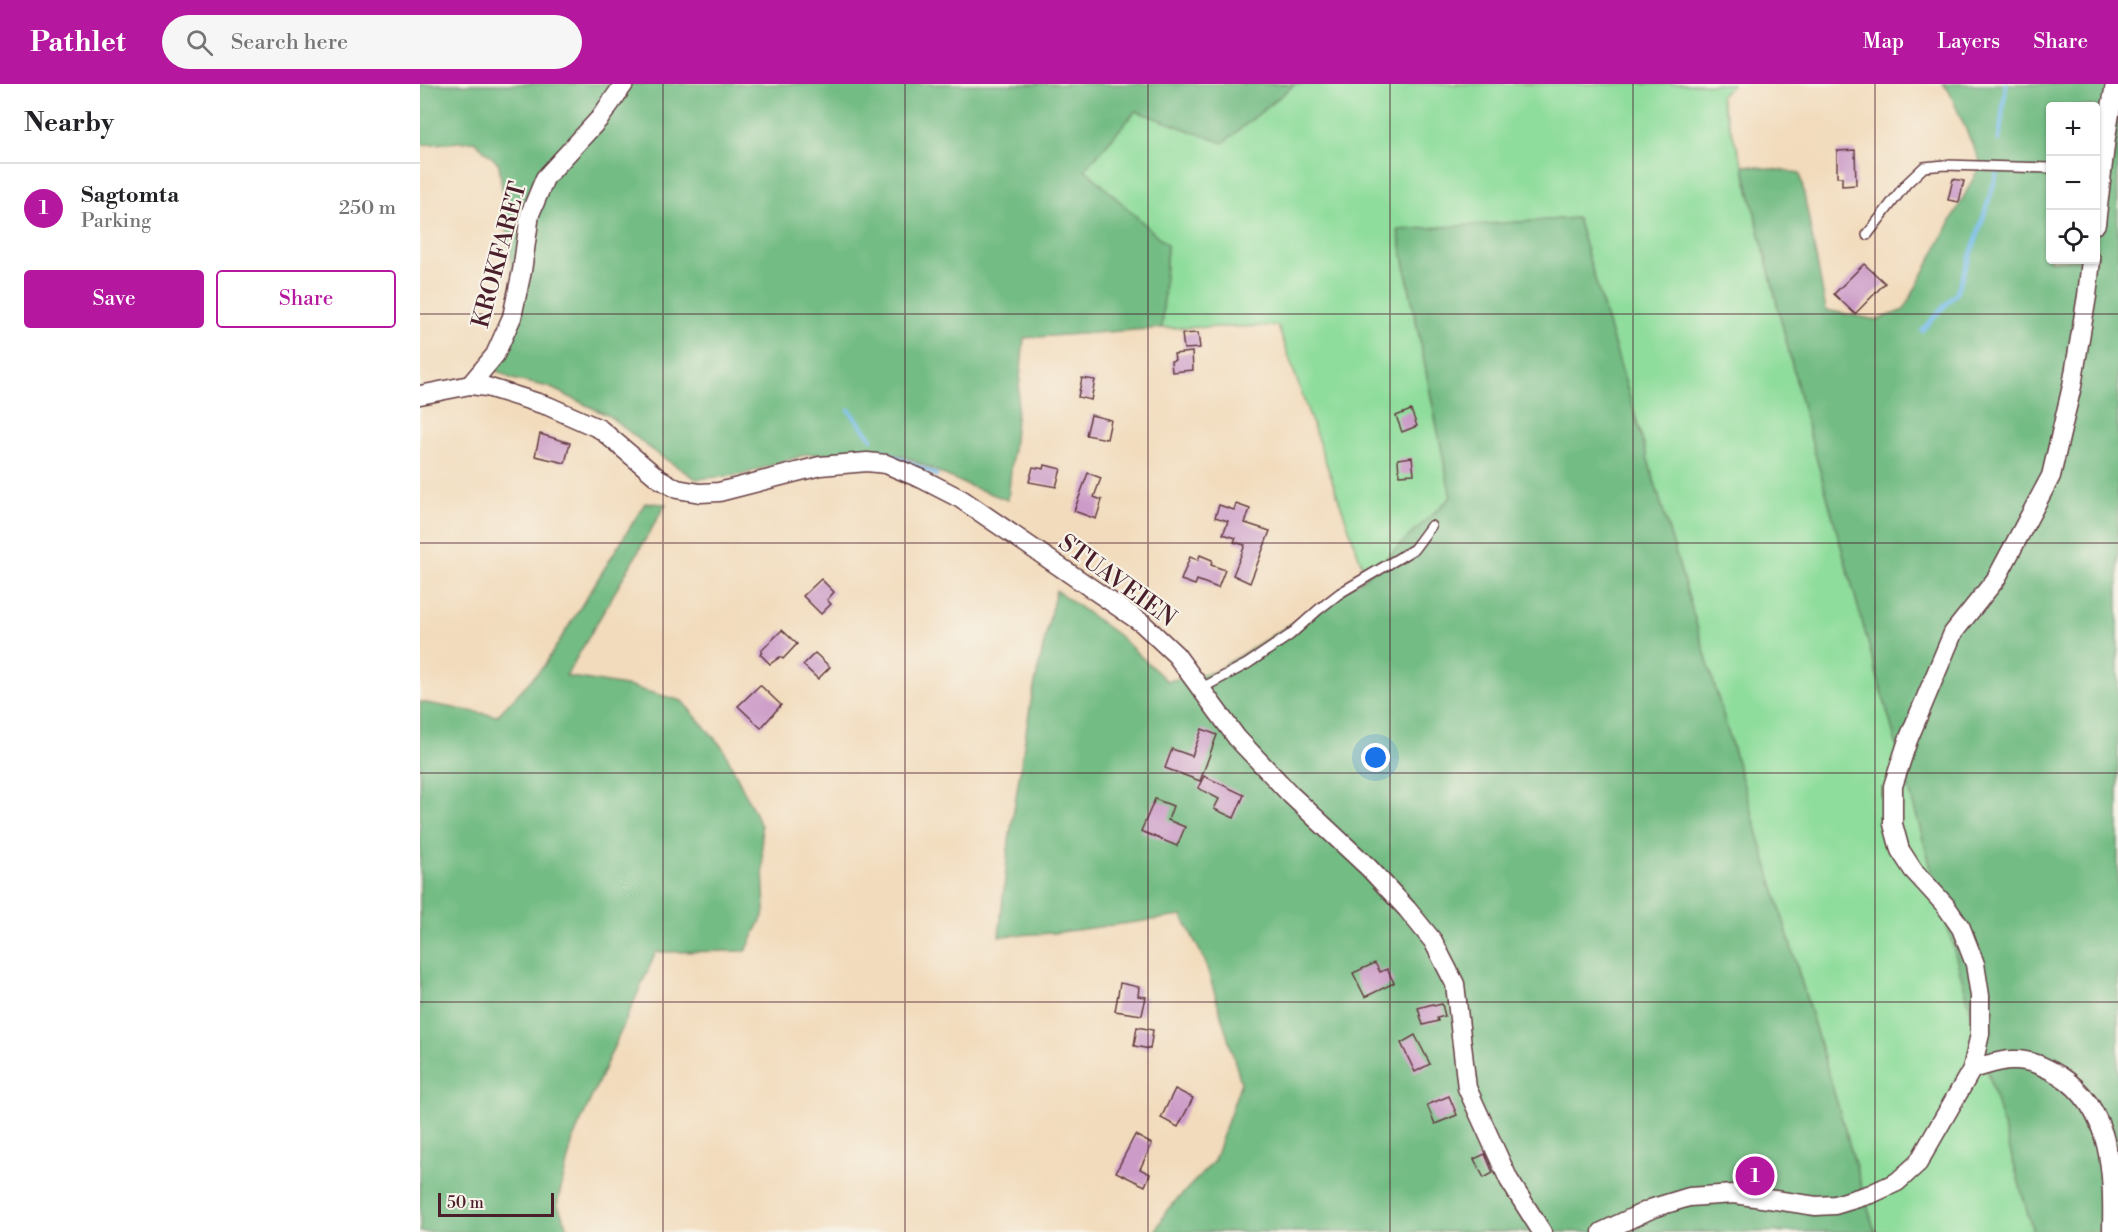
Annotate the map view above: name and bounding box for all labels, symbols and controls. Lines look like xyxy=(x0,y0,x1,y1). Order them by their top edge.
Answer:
search box xyxy=(162,15,582,69)
text: Pathlet xyxy=(30,25,126,60)
icon: search xyxy=(183,26,216,59)
text: Search here xyxy=(231,29,348,56)
text: Map xyxy=(1863,29,1904,55)
text: Layers xyxy=(1937,29,2000,55)
text: Share xyxy=(2033,29,2088,55)
map controls xyxy=(2046,102,2100,264)
button: + xyxy=(2046,102,2100,156)
text: Nearby xyxy=(24,107,114,139)
button: − xyxy=(2046,156,2100,210)
street label: KROKFARET xyxy=(466,179,534,331)
text: Sagtomta xyxy=(81,182,179,209)
text: 1 xyxy=(39,196,48,221)
text: 250 m xyxy=(339,196,396,221)
text: Parking xyxy=(81,209,151,234)
button: locate xyxy=(2046,210,2100,264)
button: Save xyxy=(24,270,204,328)
button: Share xyxy=(216,270,396,328)
street label: STUAVEIEN xyxy=(1052,528,1182,634)
your location xyxy=(1361,743,1390,772)
pin: 1 xyxy=(1736,1154,1774,1198)
scale bar xyxy=(438,1190,554,1218)
text: 50 m xyxy=(447,1193,484,1213)

